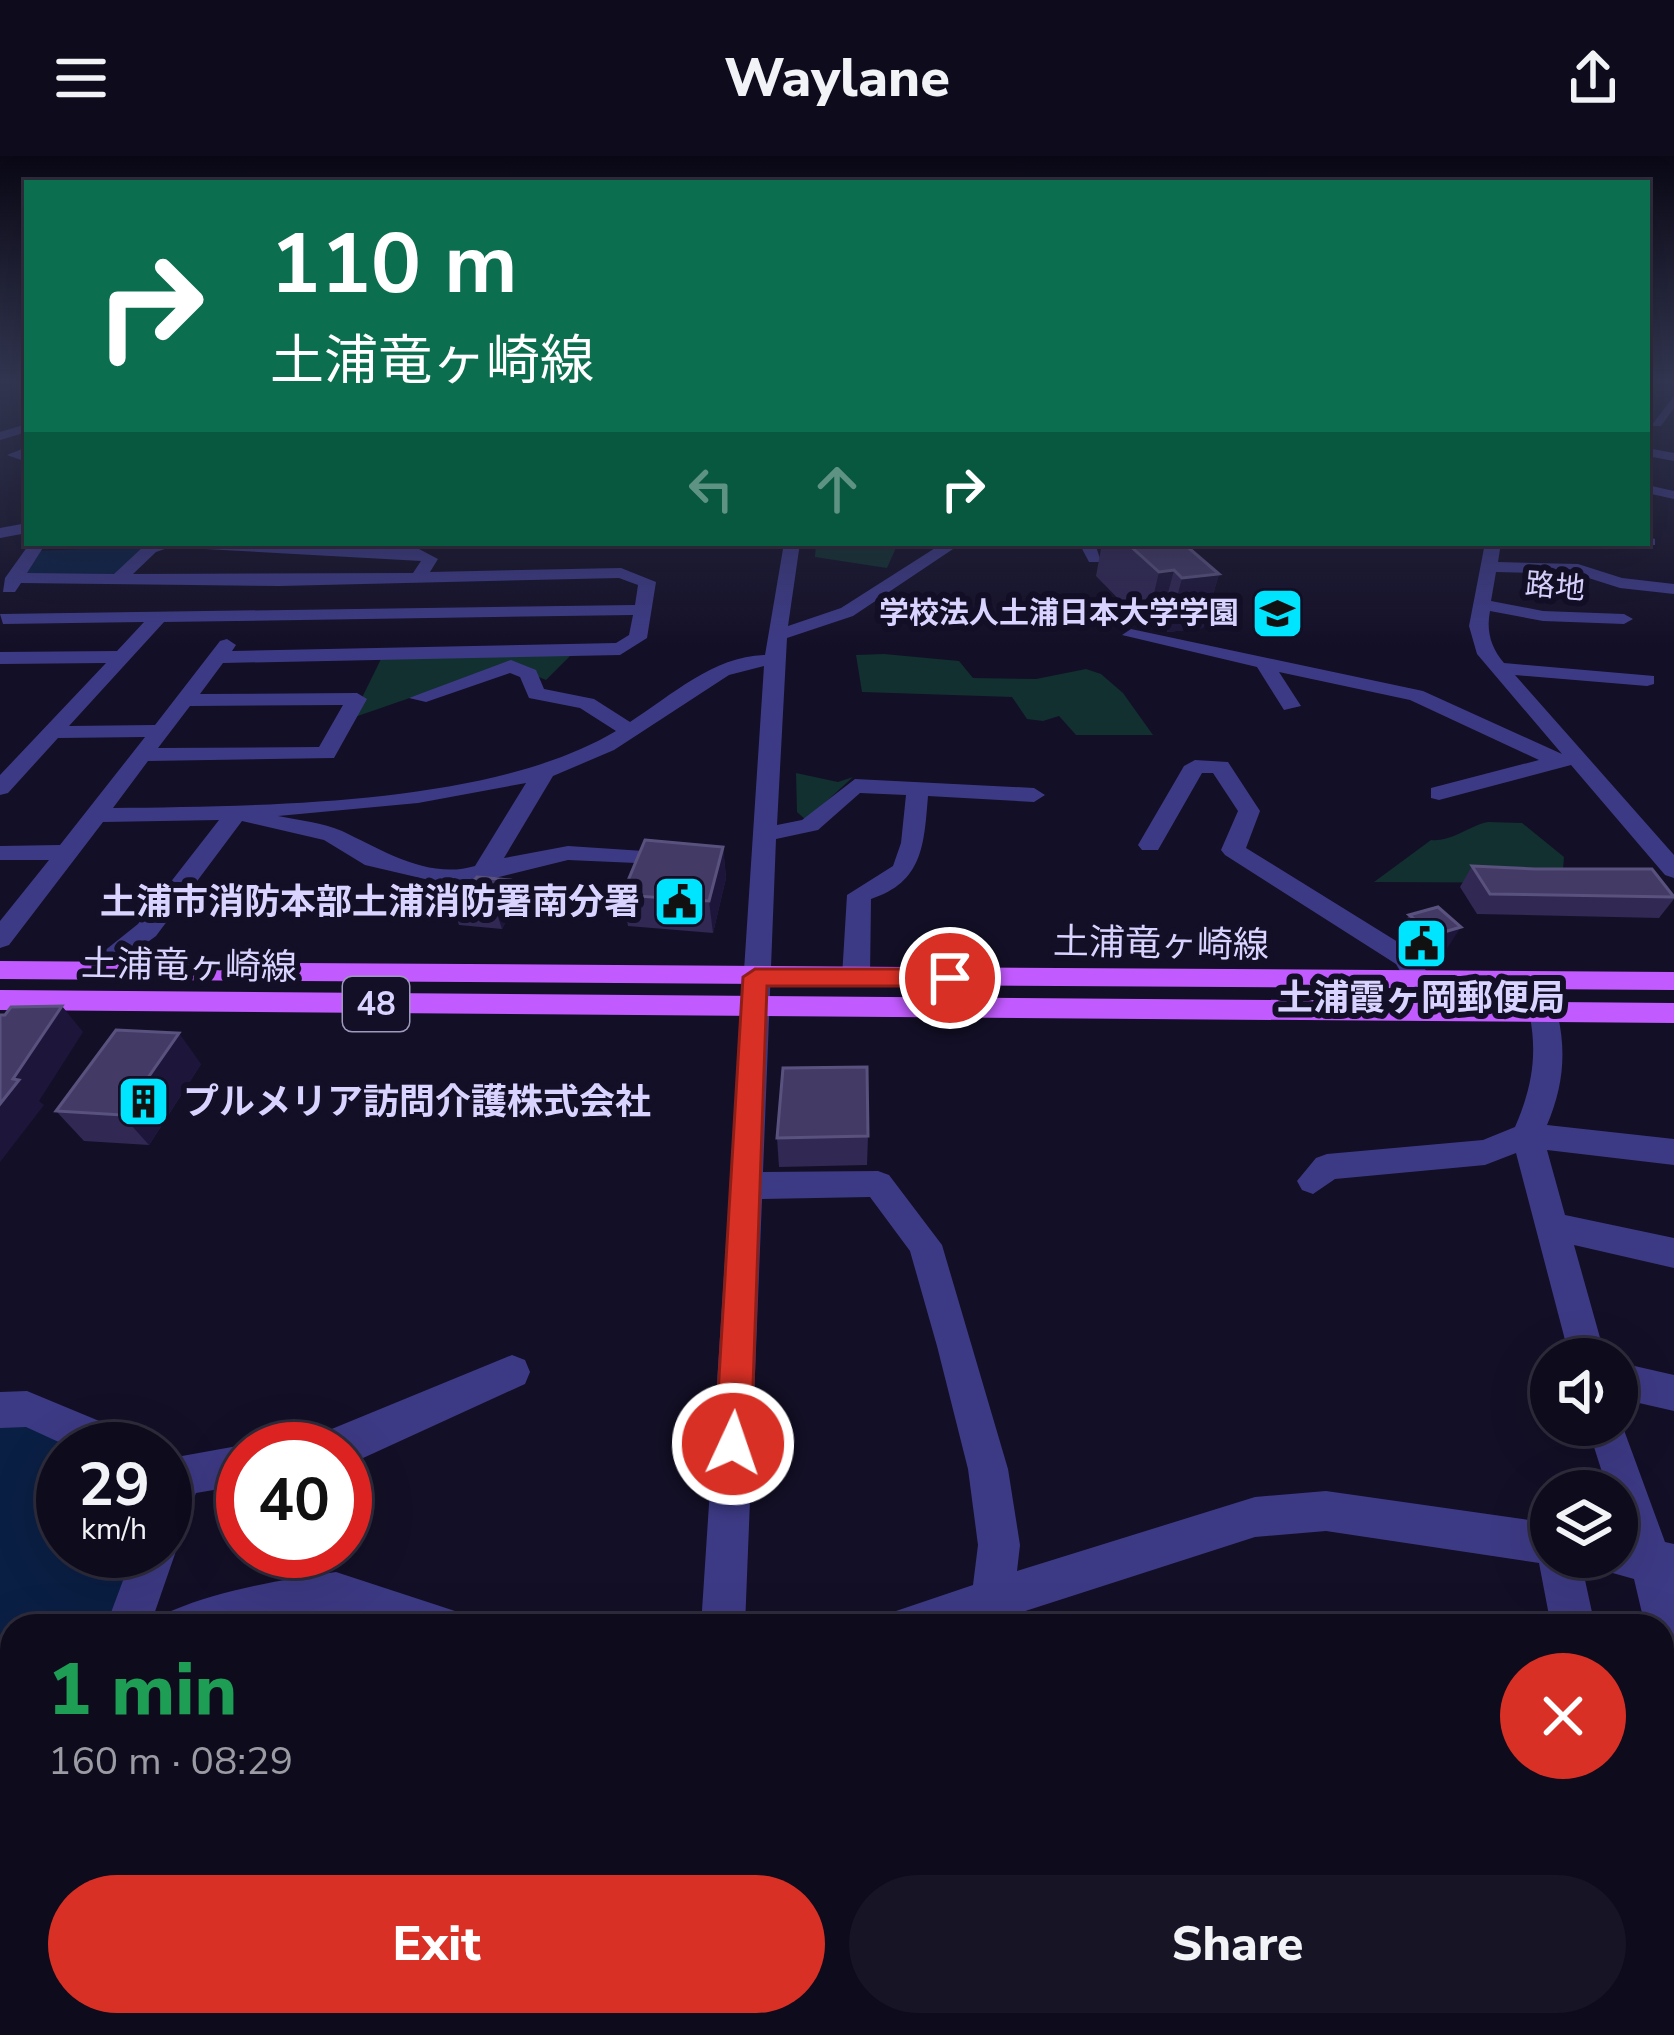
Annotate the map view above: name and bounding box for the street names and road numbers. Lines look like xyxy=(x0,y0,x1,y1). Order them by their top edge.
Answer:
street label: 路地 xyxy=(1523,564,1587,610)
street label: 土浦竜ヶ崎線 xyxy=(1053,918,1269,970)
street label: 土浦竜ヶ崎線 xyxy=(81,940,297,992)
road number: 48 xyxy=(343,977,409,1031)

